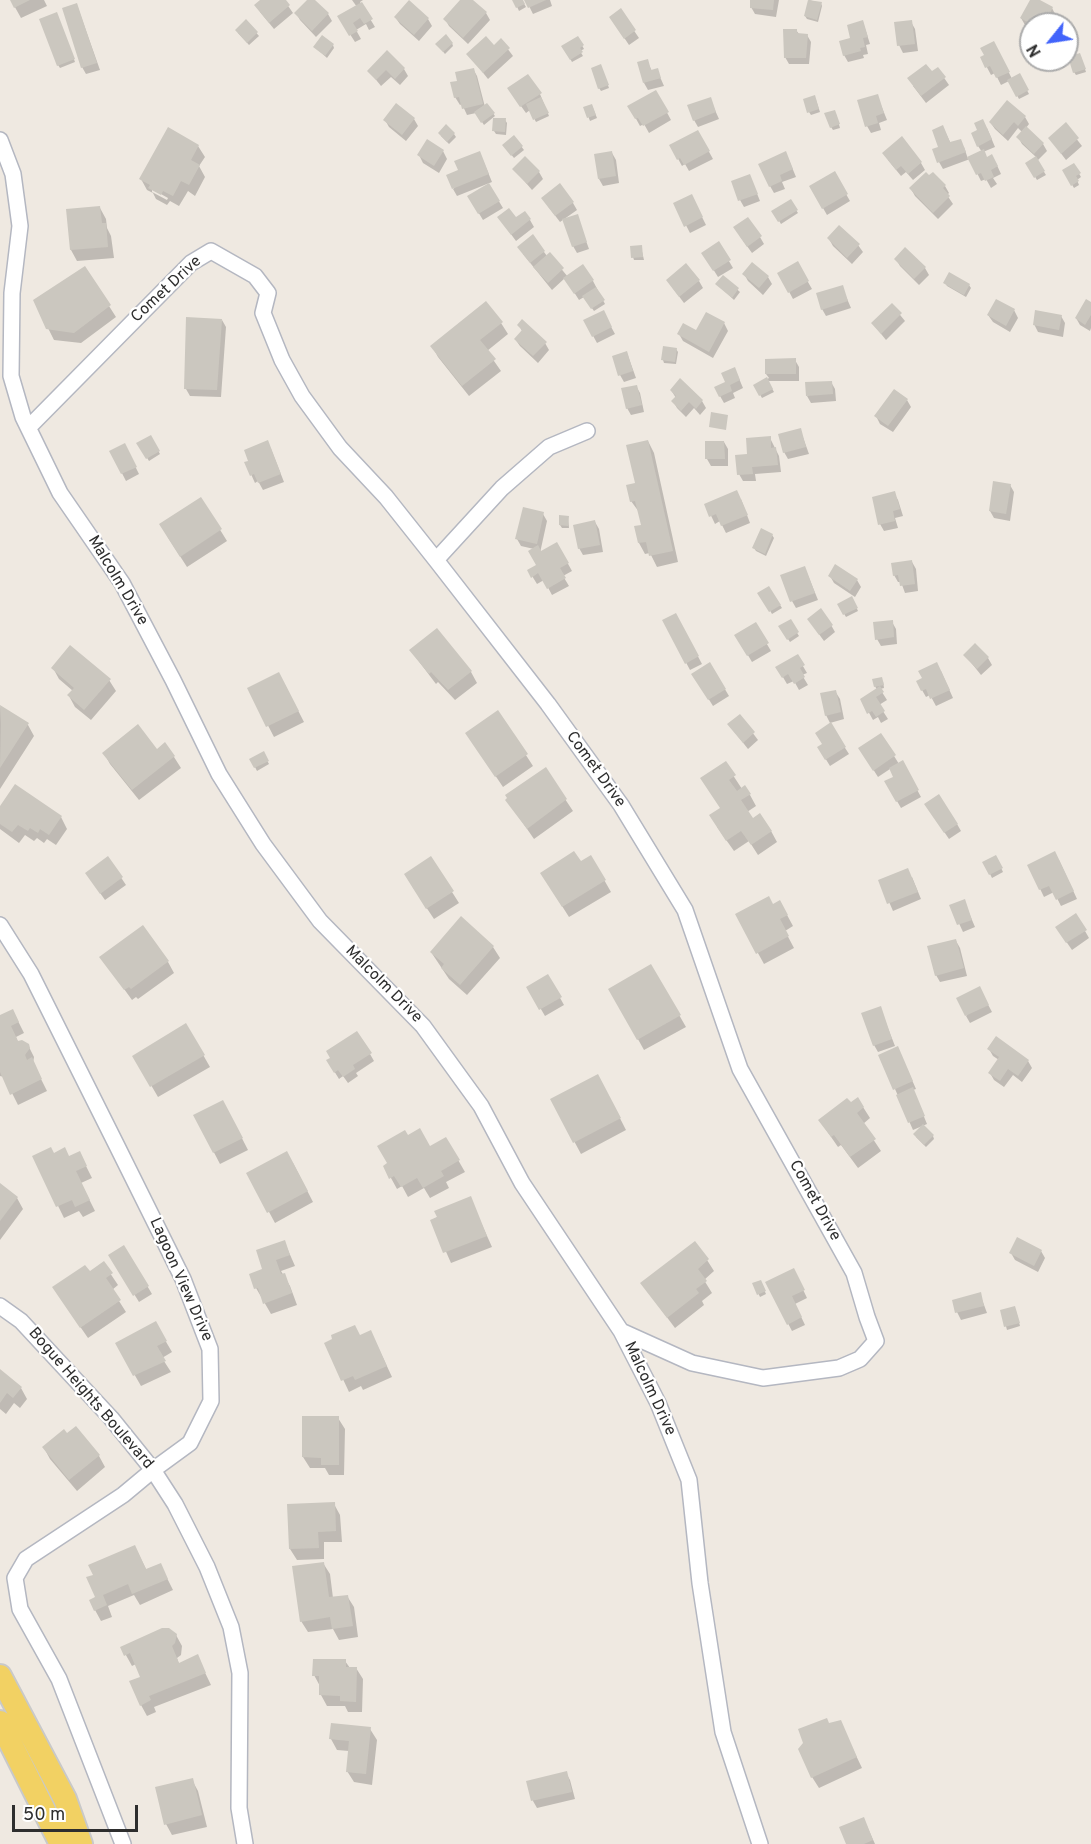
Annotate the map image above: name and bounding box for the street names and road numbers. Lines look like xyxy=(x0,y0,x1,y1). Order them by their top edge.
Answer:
street label: Comet Drive xyxy=(128,253,206,327)
street label: Malcolm Drive xyxy=(83,533,151,629)
street label: Comet Drive xyxy=(561,728,629,812)
street label: Malcolm Drive xyxy=(340,942,426,1028)
street label: Comet Drive xyxy=(784,1157,844,1245)
street label: Lagoon View Drive xyxy=(144,1215,216,1345)
street label: Bogue Heights Boulevard xyxy=(23,1324,157,1474)
street label: Malcolm Drive xyxy=(619,1339,679,1439)

